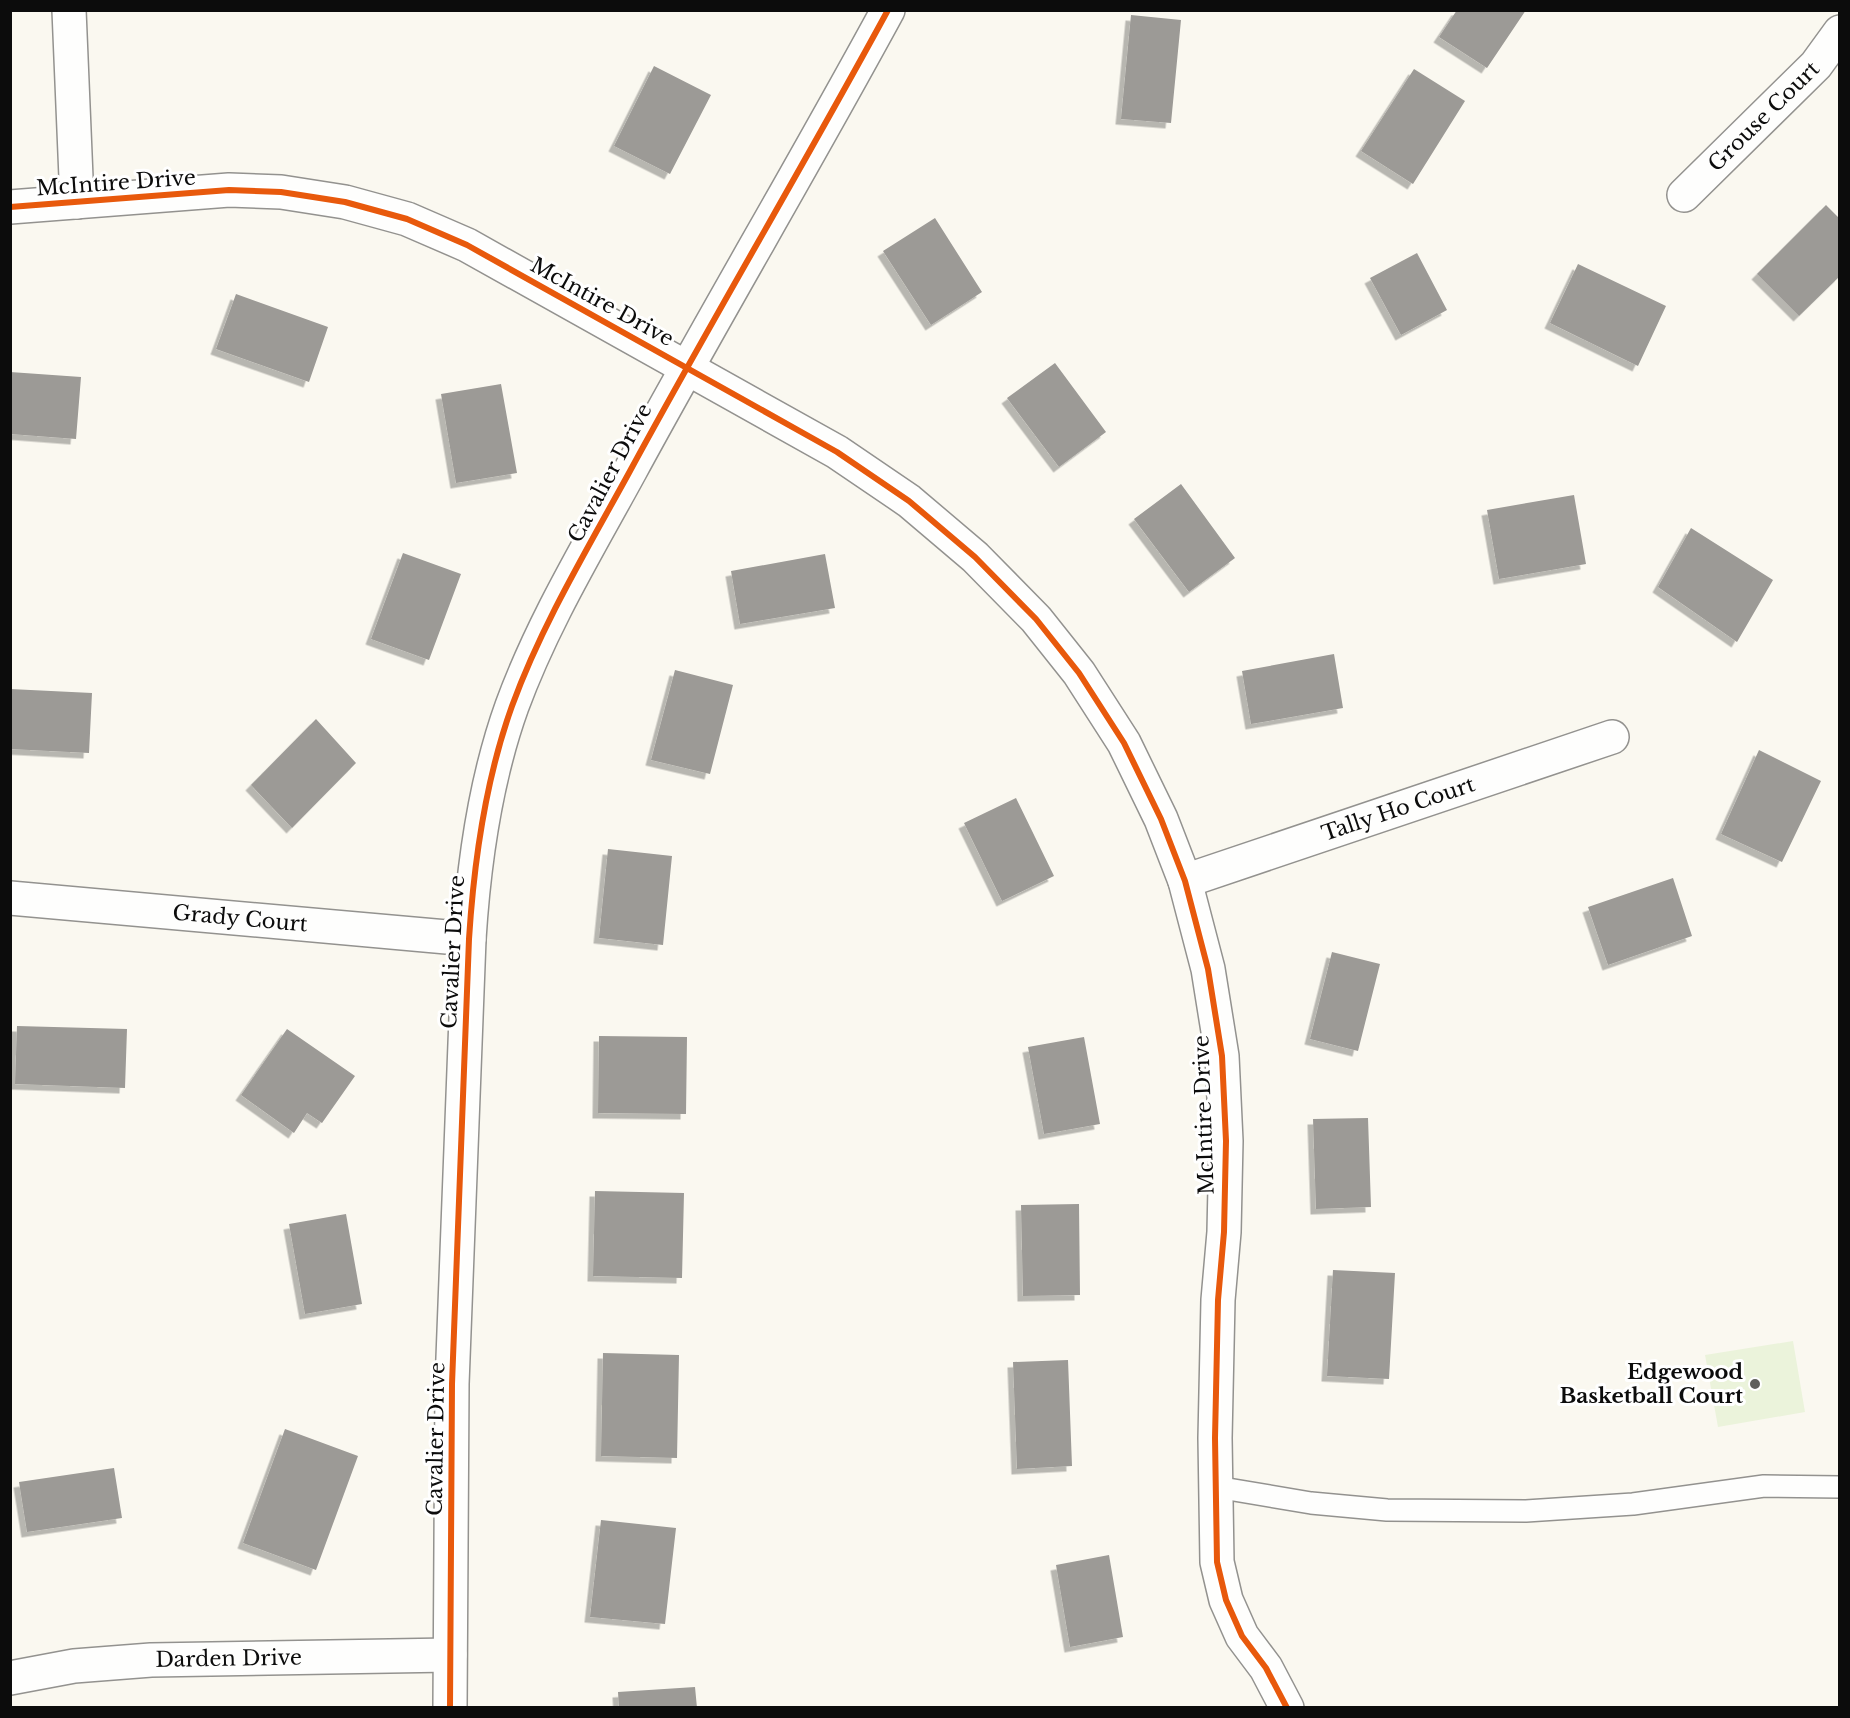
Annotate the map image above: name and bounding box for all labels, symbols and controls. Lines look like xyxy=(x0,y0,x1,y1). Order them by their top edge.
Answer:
street label: Grouse Court xyxy=(1703,56,1825,177)
street label: McIntire Drive xyxy=(35,164,197,202)
street label: McIntire Drive xyxy=(526,252,678,352)
street label: Cavalier Drive xyxy=(562,399,658,547)
street label: Tally Ho Court xyxy=(1318,771,1478,847)
street label: Cavalier Drive xyxy=(436,875,470,1029)
street label: Grady Court xyxy=(171,900,309,938)
street label: McIntire Drive xyxy=(1188,1035,1220,1195)
place label: Edgewood Basketball Court xyxy=(1560,1359,1743,1409)
street label: Cavalier Drive xyxy=(422,1362,450,1516)
marker: Edgewood Basketball Court xyxy=(1748,1377,1762,1391)
street label: Darden Drive xyxy=(155,1644,302,1673)

